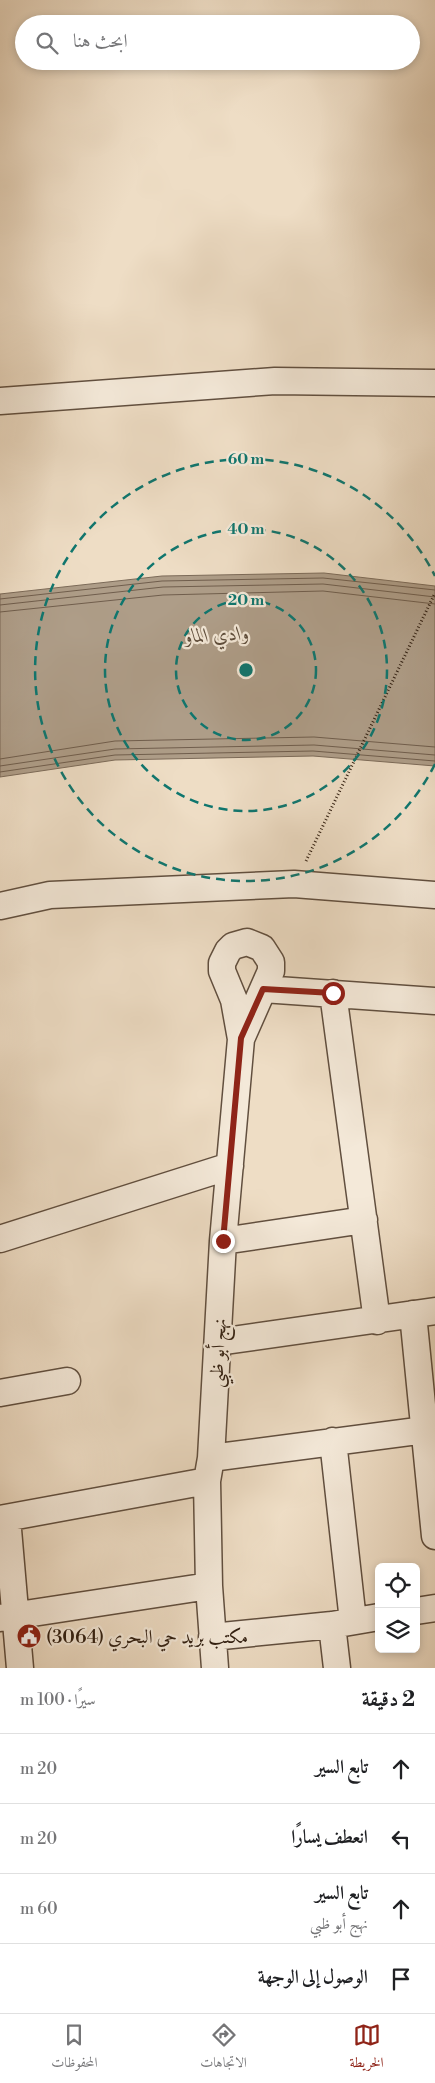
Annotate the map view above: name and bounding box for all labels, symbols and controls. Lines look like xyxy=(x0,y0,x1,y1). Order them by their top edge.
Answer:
search box xyxy=(15,15,420,70)
icon: search xyxy=(33,29,61,57)
text: ابحث هنا xyxy=(73,29,128,53)
text: 60 m xyxy=(228,450,265,469)
text: 40 m xyxy=(227,520,265,539)
text: 20 m xyxy=(228,591,265,610)
water label: وادي الماو xyxy=(182,621,250,652)
centre of rings xyxy=(237,661,255,679)
route start xyxy=(322,982,345,1005)
route end xyxy=(212,1230,235,1253)
street label: نهج أبو ظبي xyxy=(203,1318,238,1389)
map controls xyxy=(375,1563,420,1653)
button: locate xyxy=(375,1563,420,1608)
button: layers xyxy=(375,1608,420,1653)
public building icon: مكتب بريد حي البحري (3064) xyxy=(16,1623,42,1649)
place label: مكتب بريد حي البحري (3064) xyxy=(46,1625,248,1652)
text: 2 دقيقة xyxy=(362,1687,415,1713)
text: سيرًا · 100 m xyxy=(20,1690,96,1710)
text: تابع السير xyxy=(315,1755,368,1779)
icon: ahead xyxy=(387,1755,415,1783)
text: 20 m xyxy=(20,1759,57,1779)
text: انعطف يسارًا xyxy=(291,1825,368,1849)
icon: left xyxy=(387,1825,415,1853)
text: 20 m xyxy=(20,1829,57,1849)
text: تابع السير xyxy=(315,1881,368,1905)
icon: ahead xyxy=(387,1895,415,1923)
text: 60 m xyxy=(20,1899,58,1919)
text: نهج أبو ظبي xyxy=(310,1914,368,1934)
text: الوصول إلى الوجهة xyxy=(258,1965,368,1989)
icon: arrive xyxy=(387,1965,415,1993)
tab: المحفوظات xyxy=(51,2021,98,2076)
tab: الاتجاهات xyxy=(200,2021,247,2076)
tab: الخريطة xyxy=(350,2021,384,2076)

